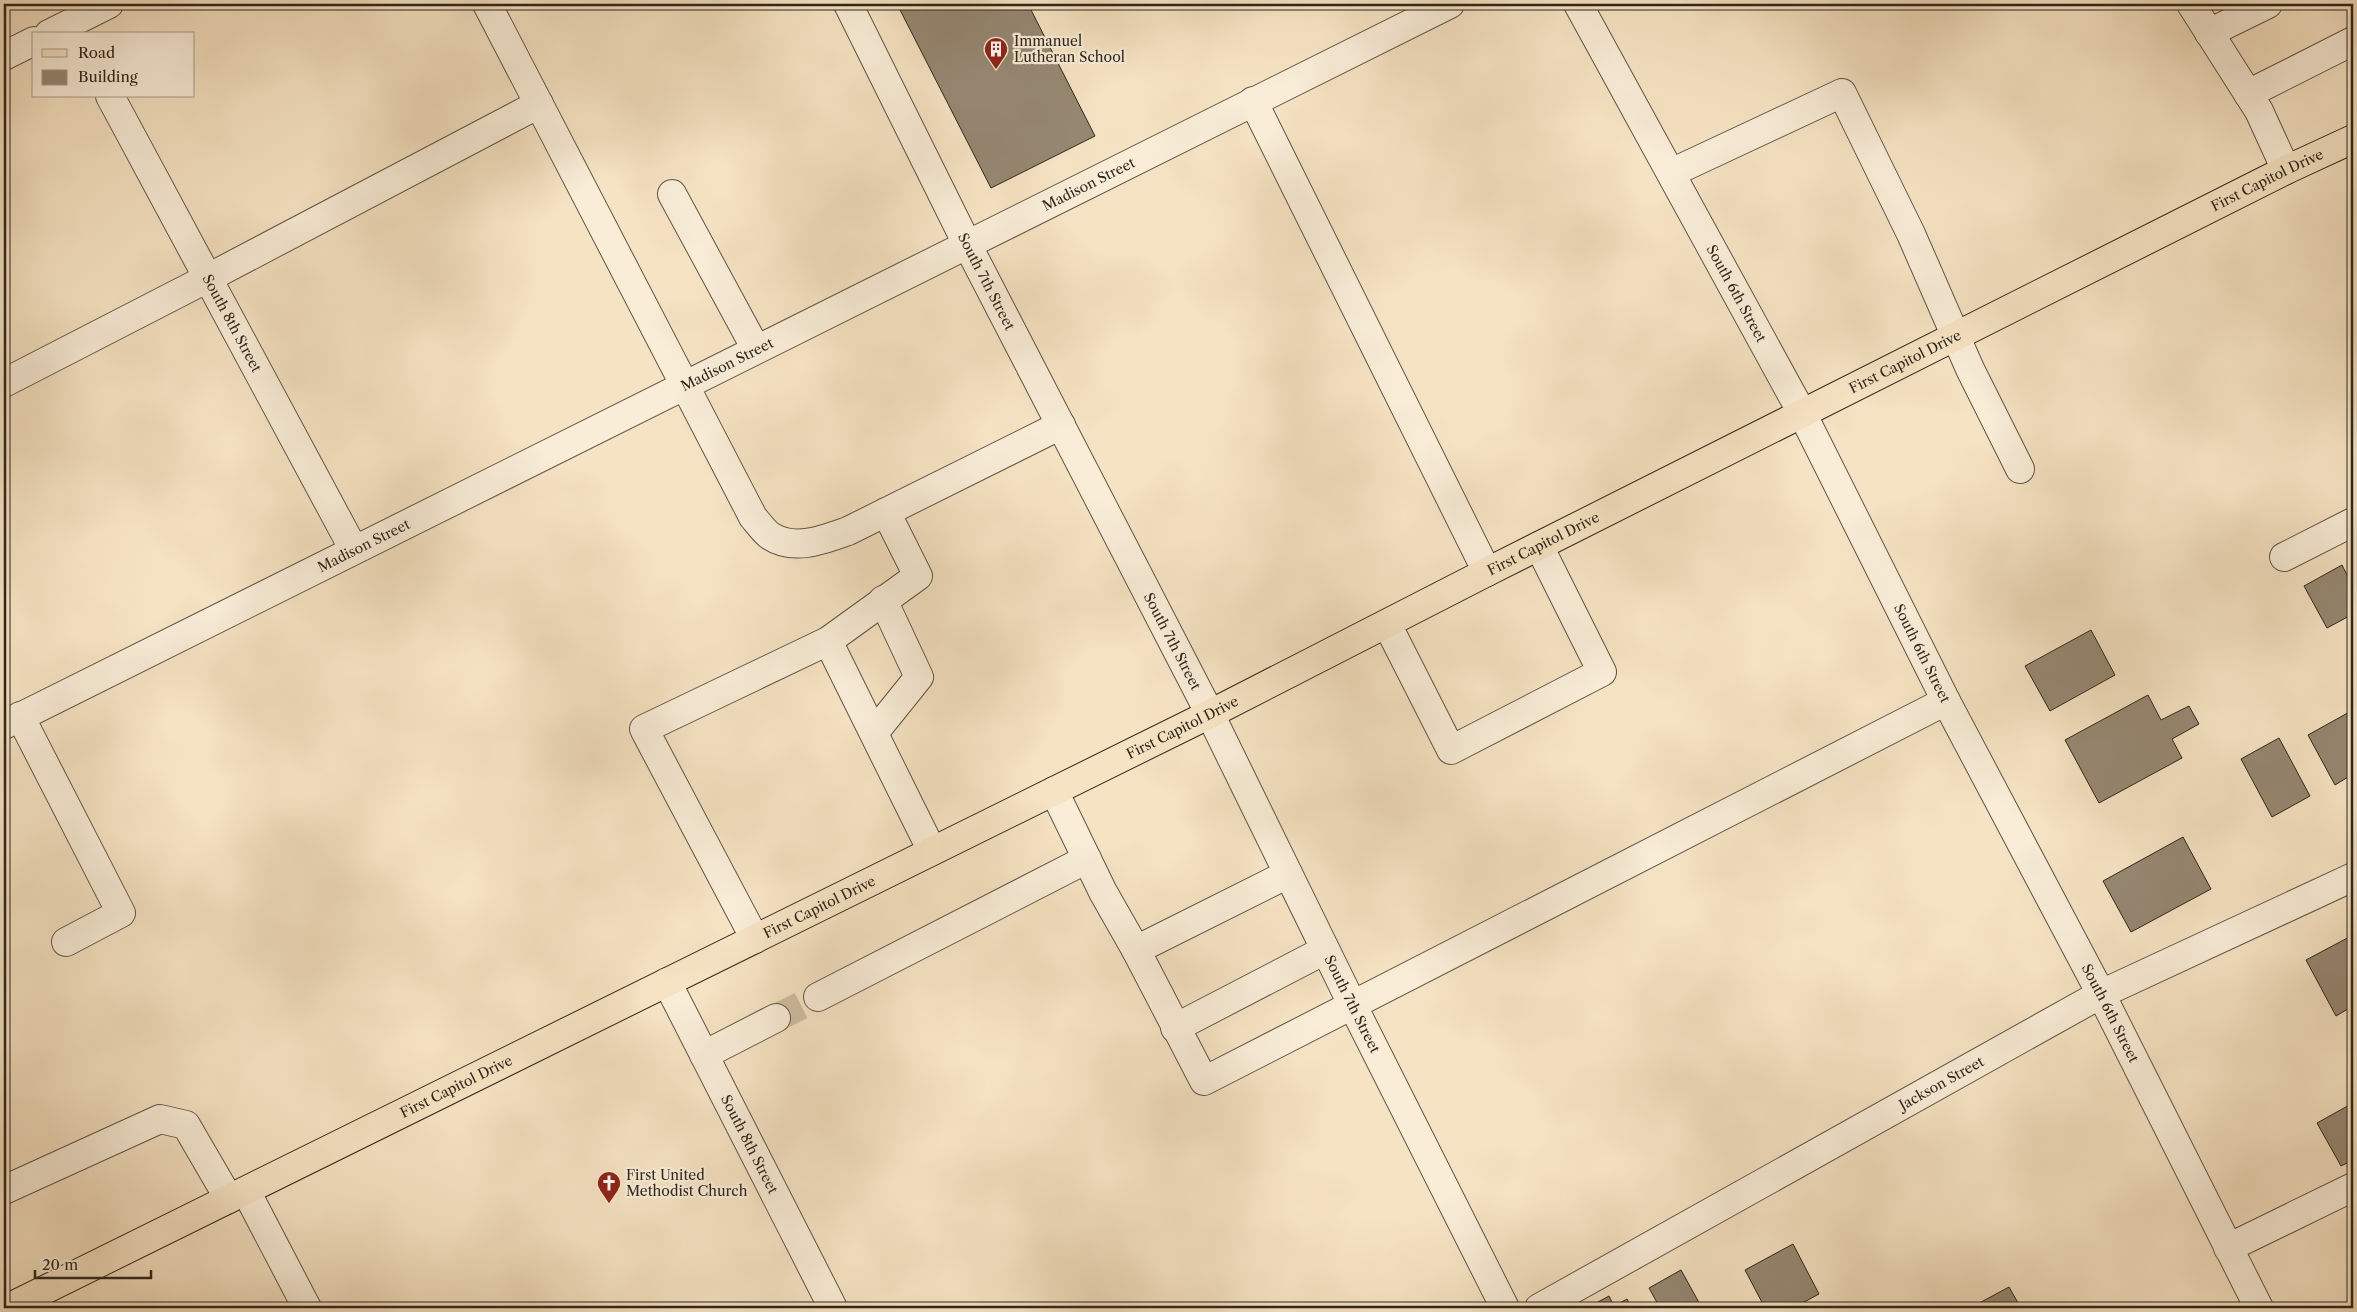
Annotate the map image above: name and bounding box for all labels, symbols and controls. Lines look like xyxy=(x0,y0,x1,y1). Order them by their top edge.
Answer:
legend xyxy=(32,32,195,98)
place label: Immanuel Lutheran School xyxy=(1014,32,1125,66)
building icon: Immanuel Lutheran School xyxy=(983,36,1009,70)
text: Road xyxy=(78,43,115,62)
text: Building xyxy=(78,67,138,86)
street label: First Capitol Drive xyxy=(2208,145,2326,215)
street label: Madison Street xyxy=(1039,154,1138,215)
street label: South 7th Street xyxy=(954,230,1019,333)
street label: South 6th Street xyxy=(1703,242,1770,345)
street label: South 8th Street xyxy=(199,271,266,375)
street label: First Capitol Drive xyxy=(1846,326,1964,397)
street label: Madison Street xyxy=(678,334,776,395)
street label: First Capitol Drive xyxy=(1484,508,1602,579)
street label: Madison Street xyxy=(314,515,413,576)
street label: South 7th Street xyxy=(1140,589,1205,693)
street label: South 6th Street xyxy=(1890,601,1954,706)
street label: First Capitol Drive xyxy=(1123,692,1242,763)
street label: First Capitol Drive xyxy=(760,872,879,942)
street label: South 7th Street xyxy=(1320,952,1384,1056)
street label: South 6th Street xyxy=(2078,961,2143,1065)
street label: First Capitol Drive xyxy=(397,1051,515,1122)
street label: Jackson Street xyxy=(1894,1052,1987,1115)
street label: South 8th Street xyxy=(717,1092,782,1197)
place label: First United Methodist Church xyxy=(626,1166,748,1200)
church icon: First United Methodist Church xyxy=(596,1170,622,1204)
scale bar xyxy=(35,1247,151,1279)
text: 20 m xyxy=(42,1255,78,1274)

